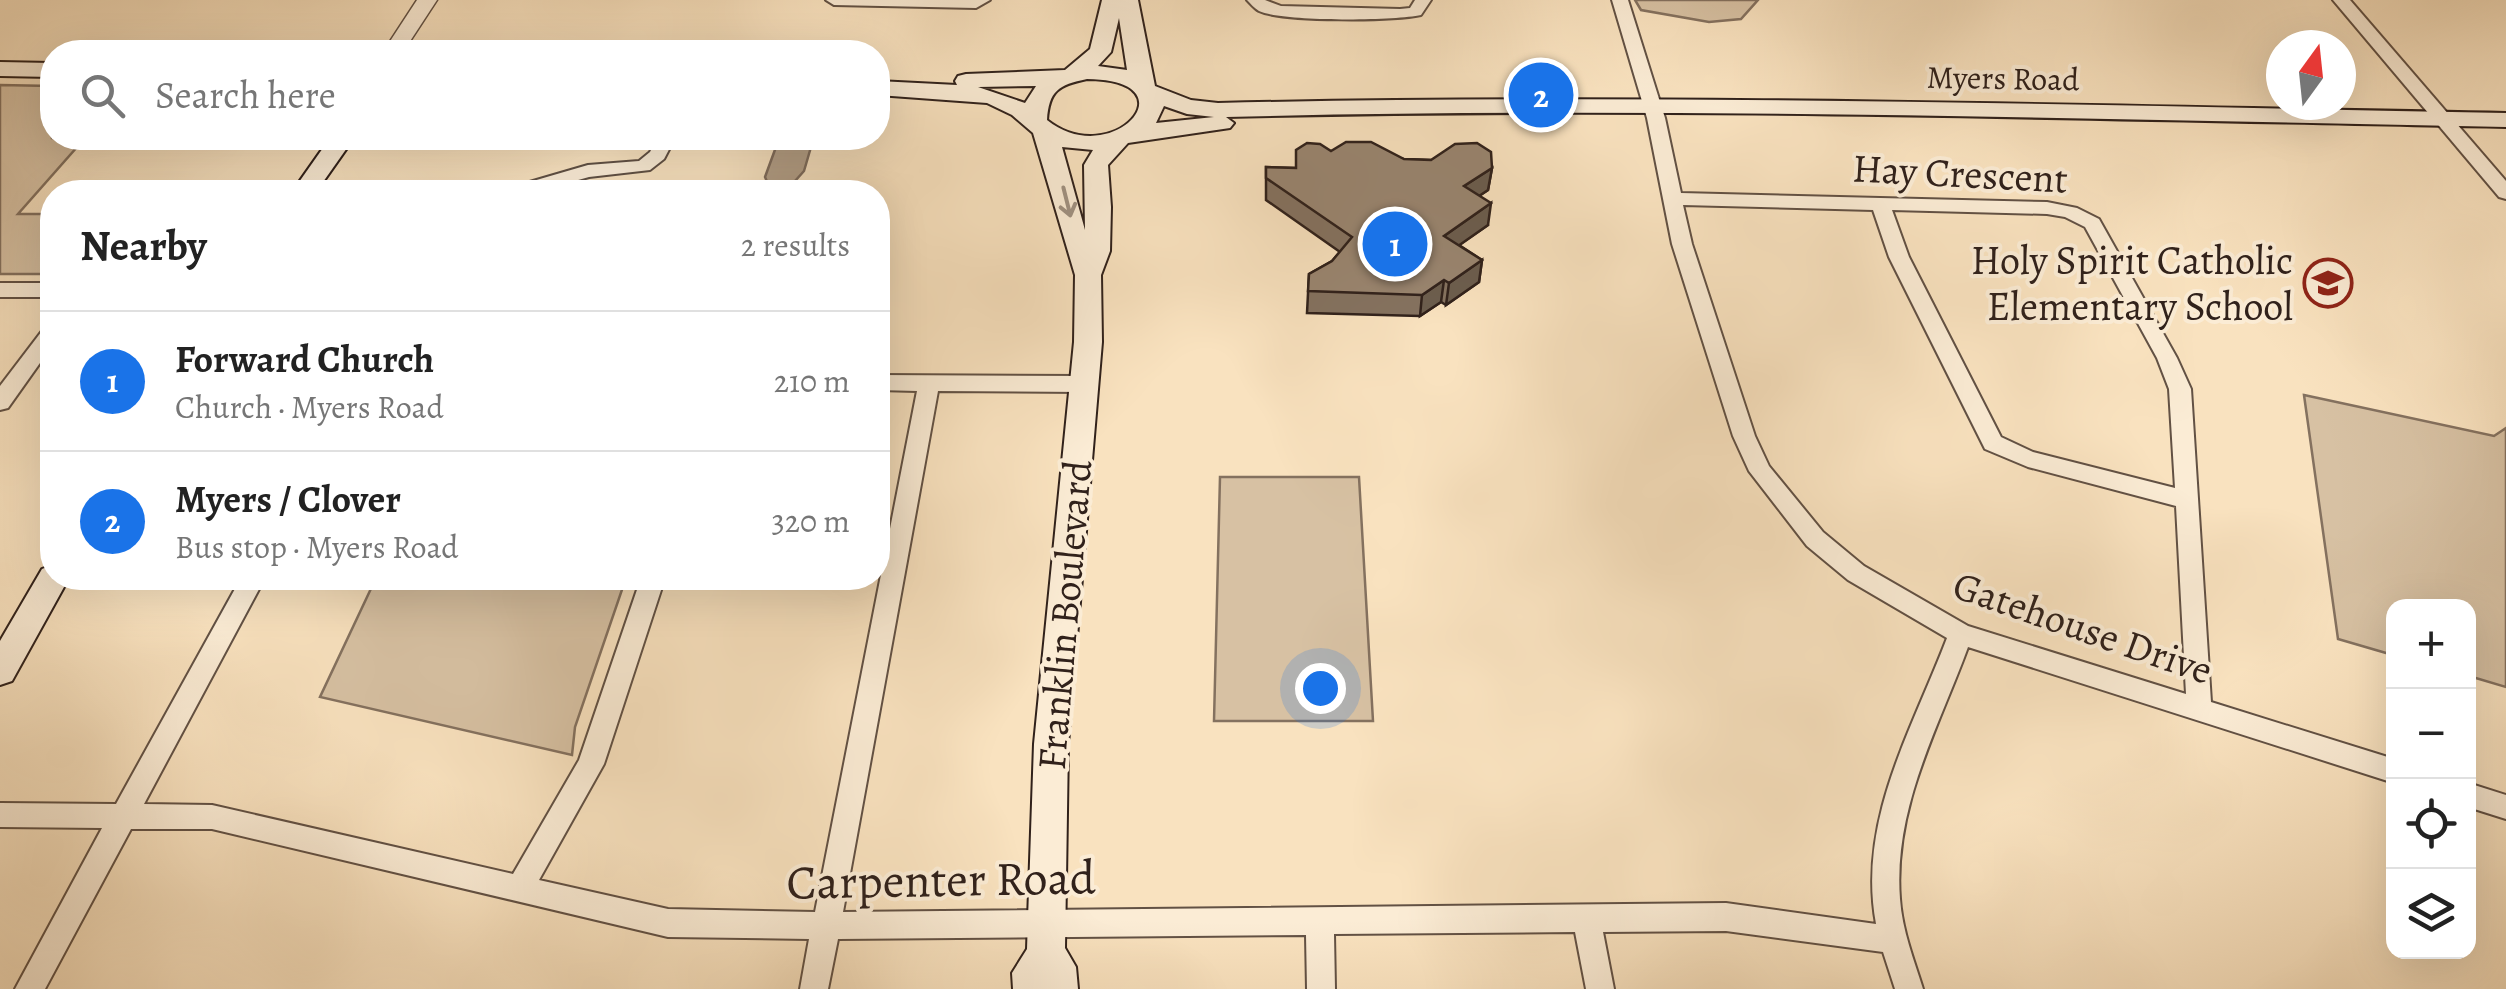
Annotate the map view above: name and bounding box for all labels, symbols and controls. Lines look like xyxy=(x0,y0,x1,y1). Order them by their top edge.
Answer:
north arrow xyxy=(2266,30,2356,120)
search box xyxy=(40,40,890,150)
street label: Myers Road xyxy=(1926,55,2081,101)
pin: 2 xyxy=(1508,58,1574,132)
icon: search xyxy=(75,68,130,123)
text: Search here xyxy=(155,69,336,121)
street label: Hay Crescent xyxy=(1851,140,2069,207)
one-way arrow xyxy=(1059,185,1077,217)
pin: 1 xyxy=(1362,206,1428,282)
text: Nearby xyxy=(80,217,207,274)
text: 2 results xyxy=(741,223,850,267)
place label: Holy Spirit Catholic Elementary School xyxy=(1971,233,2293,334)
school or university icon: Holy Spirit Catholic Elementary School xyxy=(2302,257,2354,309)
text: Forward Church xyxy=(175,333,434,385)
text: 1 xyxy=(107,359,118,403)
text: 210 m xyxy=(774,359,850,403)
text: Church · Myers Road xyxy=(175,385,444,429)
street label: Franklin Boulevard xyxy=(1024,457,1105,772)
text: Myers / Clover xyxy=(175,473,401,525)
text: 2 xyxy=(105,499,120,543)
text: 320 m xyxy=(771,499,850,543)
text: Bus stop · Myers Road xyxy=(175,525,459,569)
street label: Gatehouse Drive xyxy=(1946,557,2220,698)
map controls xyxy=(2386,599,2476,959)
button: + xyxy=(2386,599,2476,689)
your location xyxy=(1295,663,1346,714)
button: − xyxy=(2386,689,2476,779)
button: locate xyxy=(2386,779,2476,869)
street label: Carpenter Road xyxy=(786,844,1096,916)
button: layers xyxy=(2386,869,2476,959)

